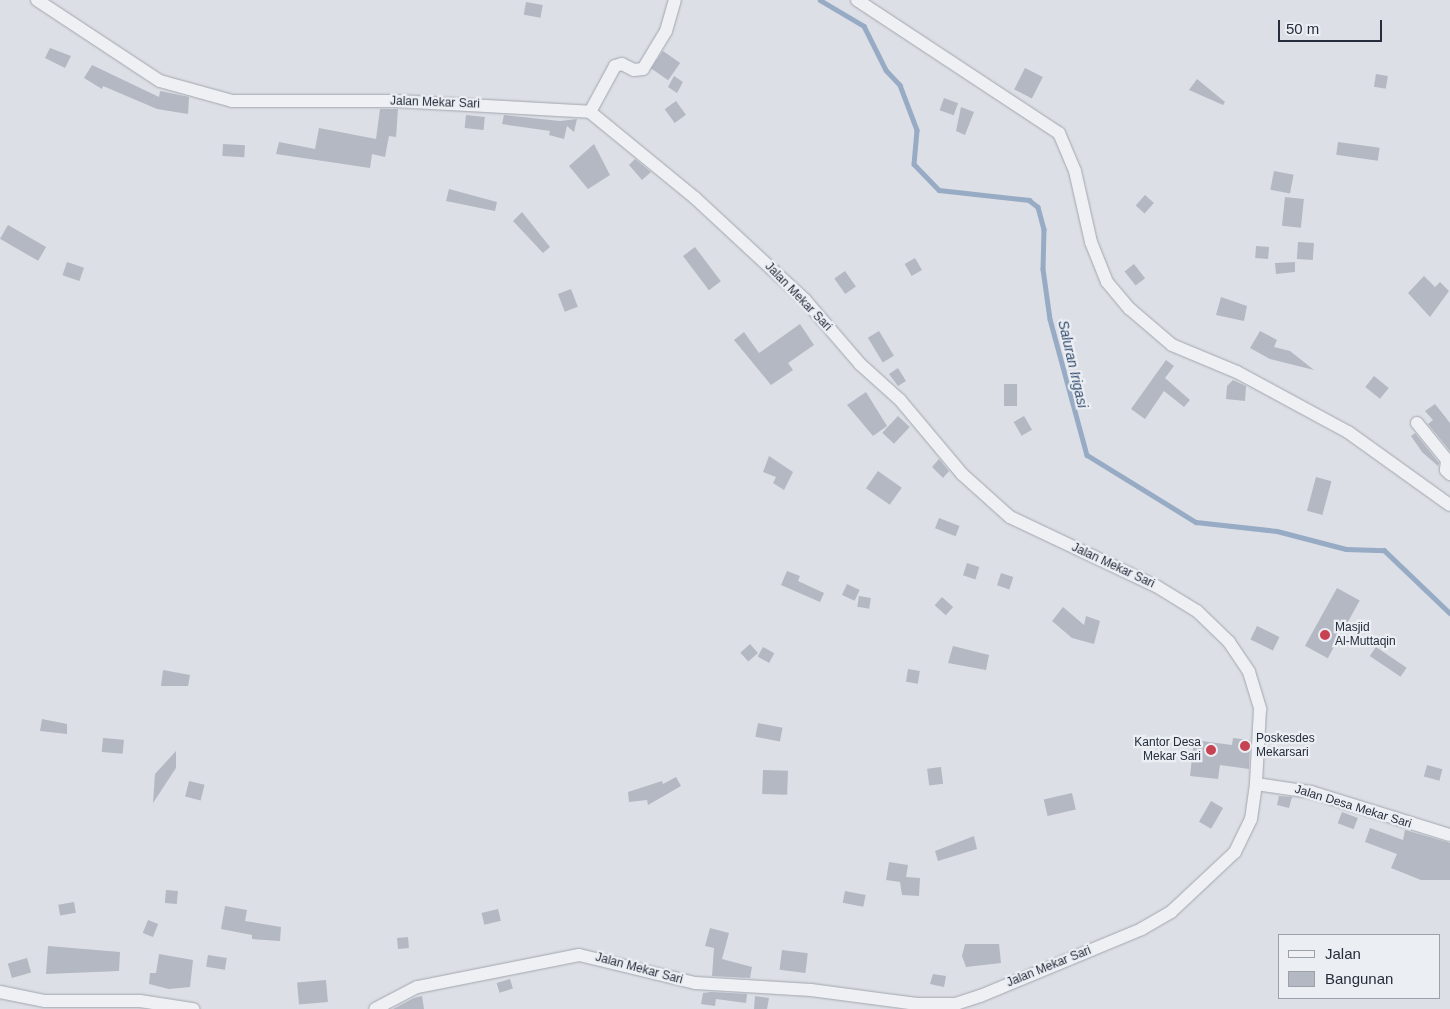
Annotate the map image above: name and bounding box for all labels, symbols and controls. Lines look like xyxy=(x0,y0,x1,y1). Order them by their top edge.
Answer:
scale bar xyxy=(1280,10,1384,42)
text: 50 m xyxy=(1286,20,1319,37)
street label: Jalan Mekar Sari xyxy=(390,94,480,112)
street label: Jalan Mekar Sari xyxy=(762,260,834,334)
water label: Saluran Irigasi xyxy=(1055,319,1091,409)
street label: Jalan Mekar Sari xyxy=(1069,540,1157,592)
place label: Masjid Al-Muttaqin xyxy=(1335,621,1396,649)
marker: Masjid Al-Muttaqin xyxy=(1319,629,1331,641)
place label: Poskesdes Mekarsari xyxy=(1256,732,1315,760)
place label: Kantor Desa Mekar Sari xyxy=(1134,736,1201,764)
marker: Poskesdes Mekarsari xyxy=(1238,739,1252,753)
marker: Kantor Desa Mekar Sari xyxy=(1205,744,1217,756)
street label: Jalan Desa Mekar Sari xyxy=(1293,782,1413,832)
legend xyxy=(1278,934,1440,999)
street label: Jalan Mekar Sari xyxy=(1005,943,1093,991)
text: Jalan xyxy=(1325,945,1361,962)
street label: Jalan Mekar Sari xyxy=(594,950,684,988)
text: Bangunan xyxy=(1325,970,1393,987)

